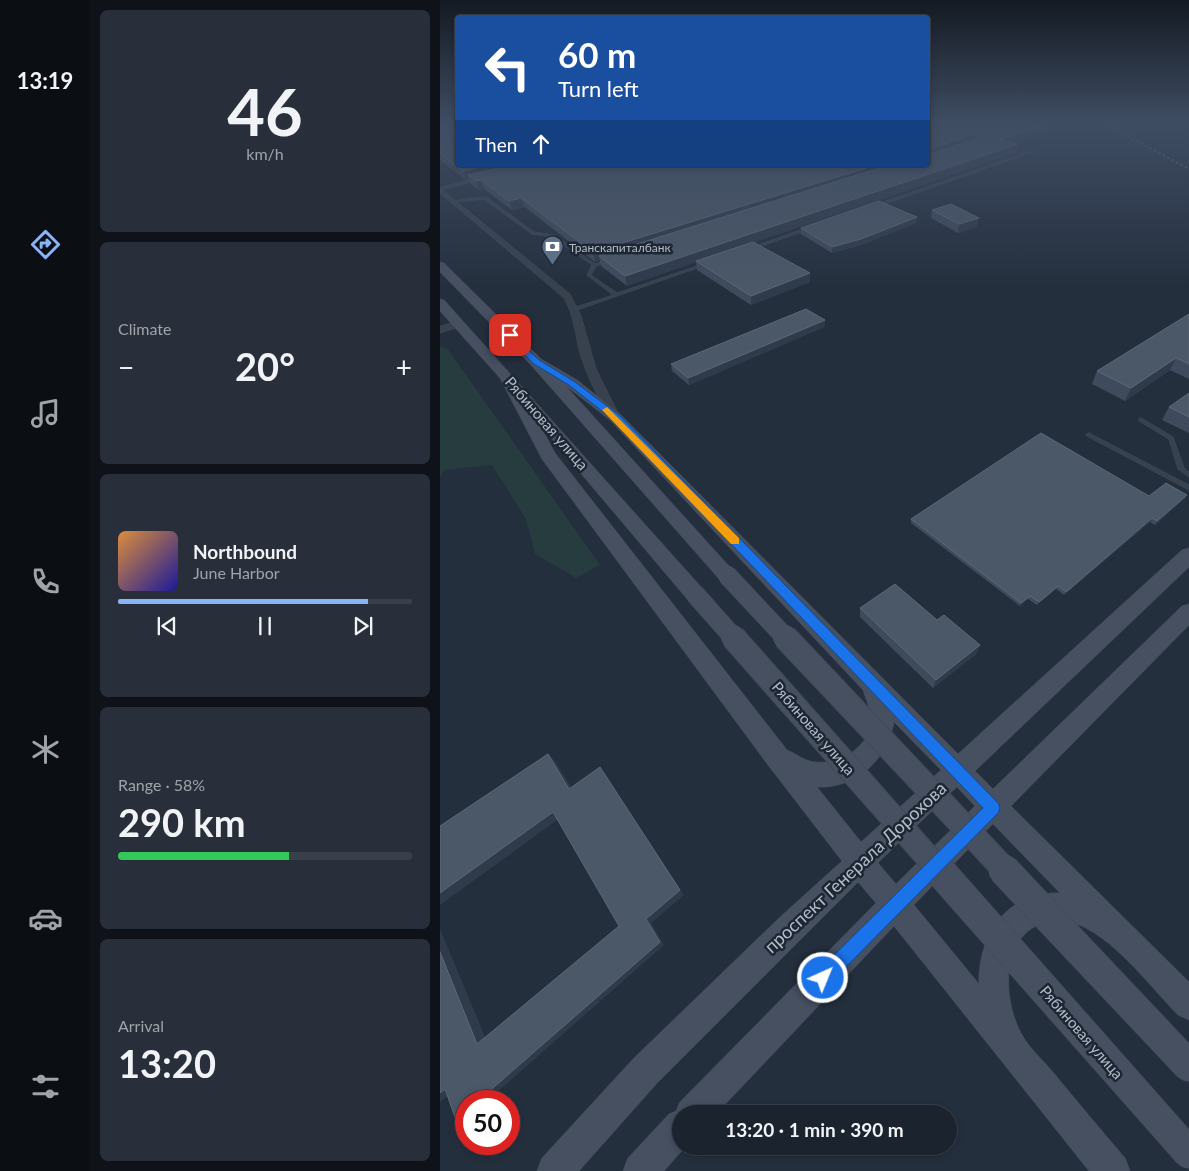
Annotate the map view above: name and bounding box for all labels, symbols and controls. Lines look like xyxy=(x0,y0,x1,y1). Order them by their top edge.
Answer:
text: 60 m xyxy=(558,33,636,75)
icon: left xyxy=(475,35,540,100)
text: 13:19 xyxy=(17,67,73,94)
text: 46 xyxy=(227,72,303,150)
text: Turn left xyxy=(558,75,639,102)
icon: ahead xyxy=(527,130,555,158)
text: Then xyxy=(475,133,517,156)
text: km/h xyxy=(246,144,284,163)
icon: directions xyxy=(28,227,63,262)
bank icon: Транскапиталбанк xyxy=(541,235,565,266)
place label: Транскапиталбанк xyxy=(569,240,672,255)
pin xyxy=(489,314,531,356)
text: Climate xyxy=(118,319,171,338)
icon: arrive xyxy=(496,321,524,349)
text: 20° xyxy=(235,343,295,389)
text: − xyxy=(118,350,134,384)
text: + xyxy=(396,350,412,384)
street label: Рябиновая улица xyxy=(502,373,592,473)
icon: music xyxy=(28,396,63,431)
text: Northbound xyxy=(193,540,297,563)
text: June Harbor xyxy=(193,563,280,582)
icon: phone xyxy=(28,564,63,599)
icon: previous xyxy=(153,612,181,640)
icon: pause xyxy=(251,612,279,640)
icon: next xyxy=(349,612,377,640)
street label: Рябиновая улица xyxy=(769,678,859,778)
icon: climate xyxy=(28,732,63,767)
text: Range · 58% xyxy=(118,775,205,794)
street label: проспект Генерала Дорохова xyxy=(759,777,951,957)
text: 290 km xyxy=(118,799,246,845)
icon: car xyxy=(28,901,63,936)
position arrow xyxy=(796,951,848,1003)
street label: Рябиновая улица xyxy=(1037,982,1127,1082)
text: Arrival xyxy=(118,1016,164,1035)
text: 13:20 xyxy=(118,1040,216,1086)
icon: filters xyxy=(28,1069,63,1104)
speed limit sign: 50 xyxy=(455,1090,520,1155)
text: 13:20 · 1 min · 390 m xyxy=(725,1118,904,1141)

